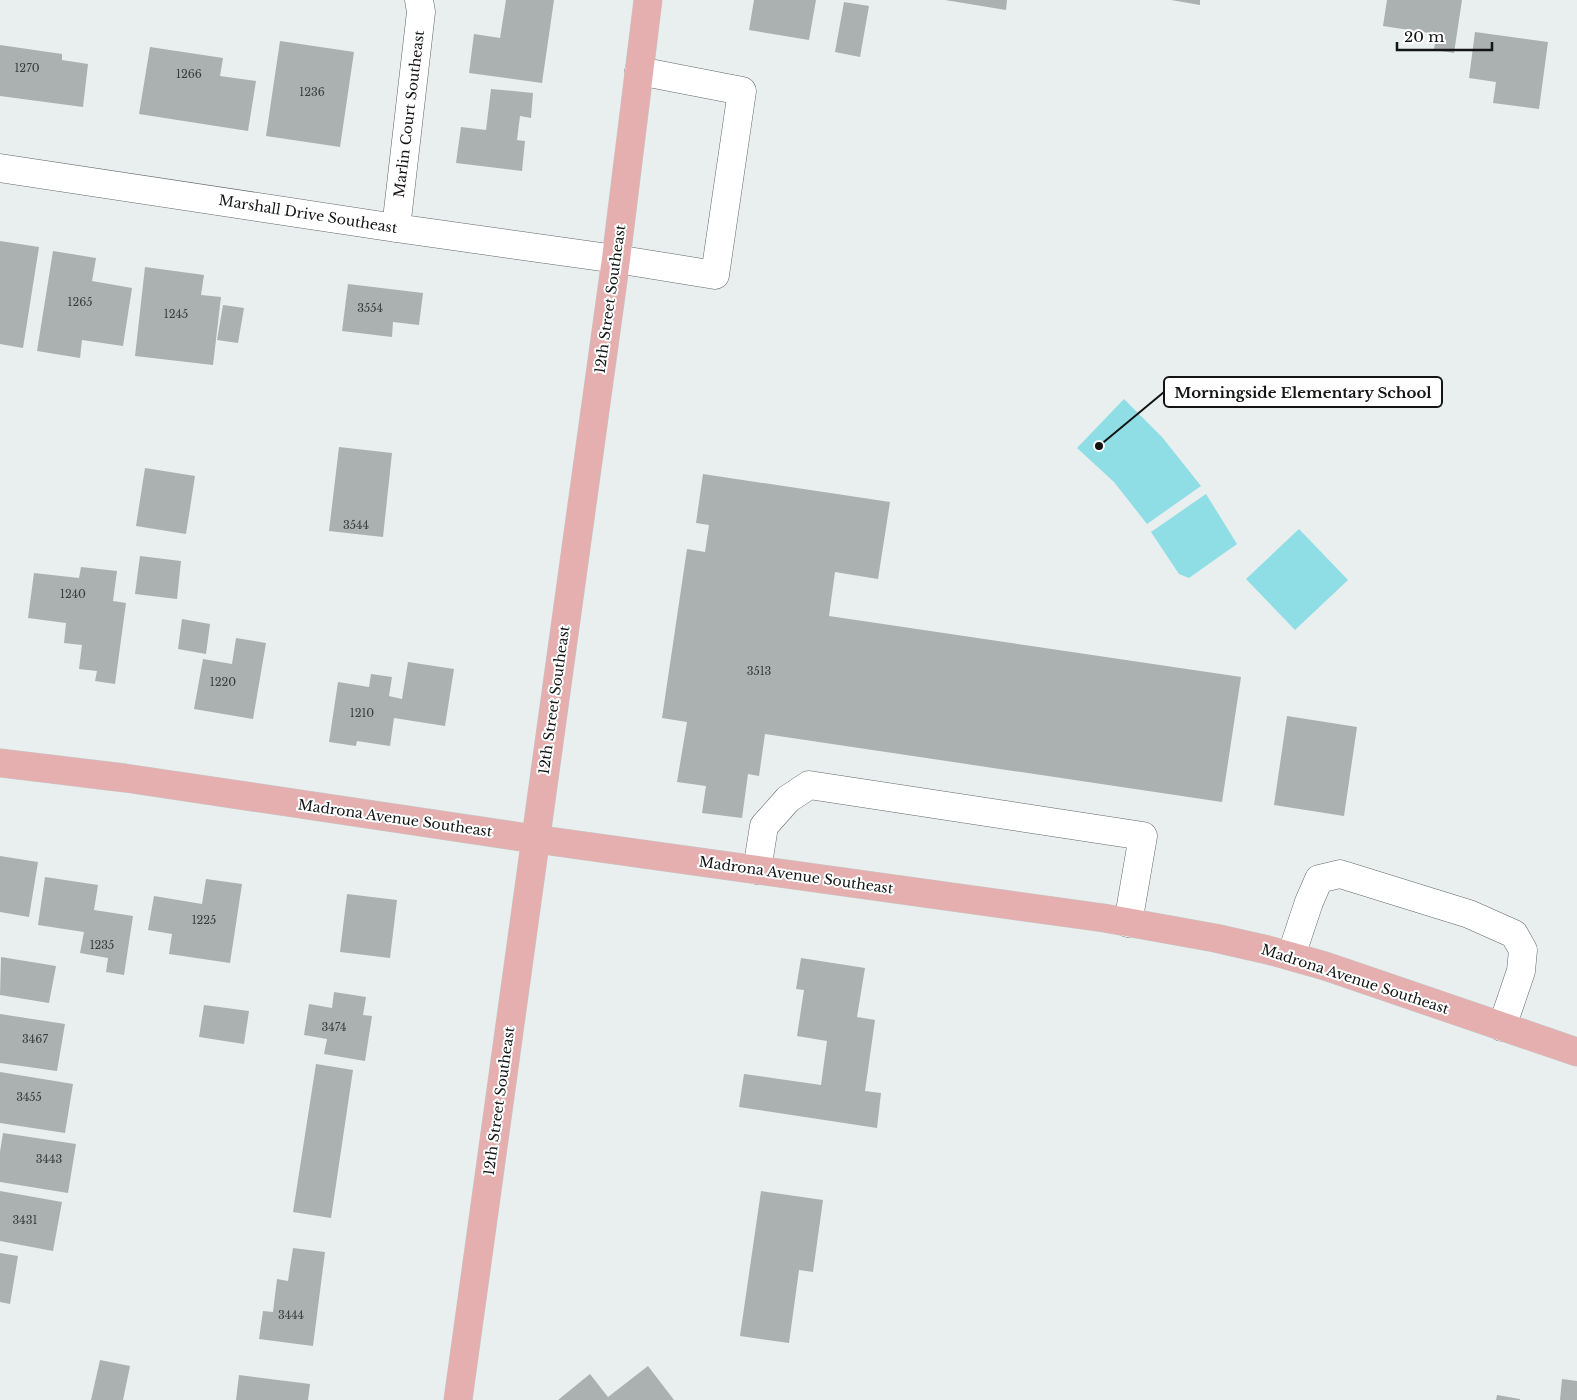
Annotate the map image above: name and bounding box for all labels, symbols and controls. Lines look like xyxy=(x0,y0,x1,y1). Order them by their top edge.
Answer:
scale bar xyxy=(1397,20,1492,52)
text: 20 m xyxy=(1404,27,1444,46)
street label: Marlin Court Southeast xyxy=(390,29,428,199)
house number: 1270 xyxy=(14,61,40,75)
house number: 1266 xyxy=(176,67,202,81)
house number: 1236 xyxy=(299,85,325,99)
street label: Marshall Drive Southeast xyxy=(217,191,399,237)
street label: 12th Street Southeast xyxy=(591,223,629,374)
house number: 1265 xyxy=(67,295,93,309)
house number: 3554 xyxy=(357,301,383,315)
house number: 1245 xyxy=(164,307,188,321)
callout: Morningside Elementary School xyxy=(1164,377,1442,407)
text: Morningside Elementary School xyxy=(1174,383,1432,402)
house number: 3544 xyxy=(343,518,369,532)
house number: 1240 xyxy=(60,587,86,601)
street label: 12th Street Southeast xyxy=(535,624,573,775)
house number: 3513 xyxy=(747,664,772,678)
house number: 1220 xyxy=(210,675,236,689)
house number: 1210 xyxy=(350,706,374,720)
street label: Madrona Avenue Southeast xyxy=(297,795,494,841)
street label: Madrona Avenue Southeast xyxy=(698,852,895,898)
house number: 1225 xyxy=(192,913,216,927)
house number: 1235 xyxy=(90,938,114,952)
street label: Madrona Avenue Southeast xyxy=(1259,940,1452,1018)
house number: 3474 xyxy=(322,1020,346,1034)
street label: 12th Street Southeast xyxy=(480,1025,518,1176)
house number: 3467 xyxy=(22,1032,48,1046)
house number: 3455 xyxy=(16,1090,42,1104)
house number: 3443 xyxy=(36,1152,62,1166)
house number: 3431 xyxy=(13,1213,38,1227)
house number: 3444 xyxy=(278,1308,304,1322)

